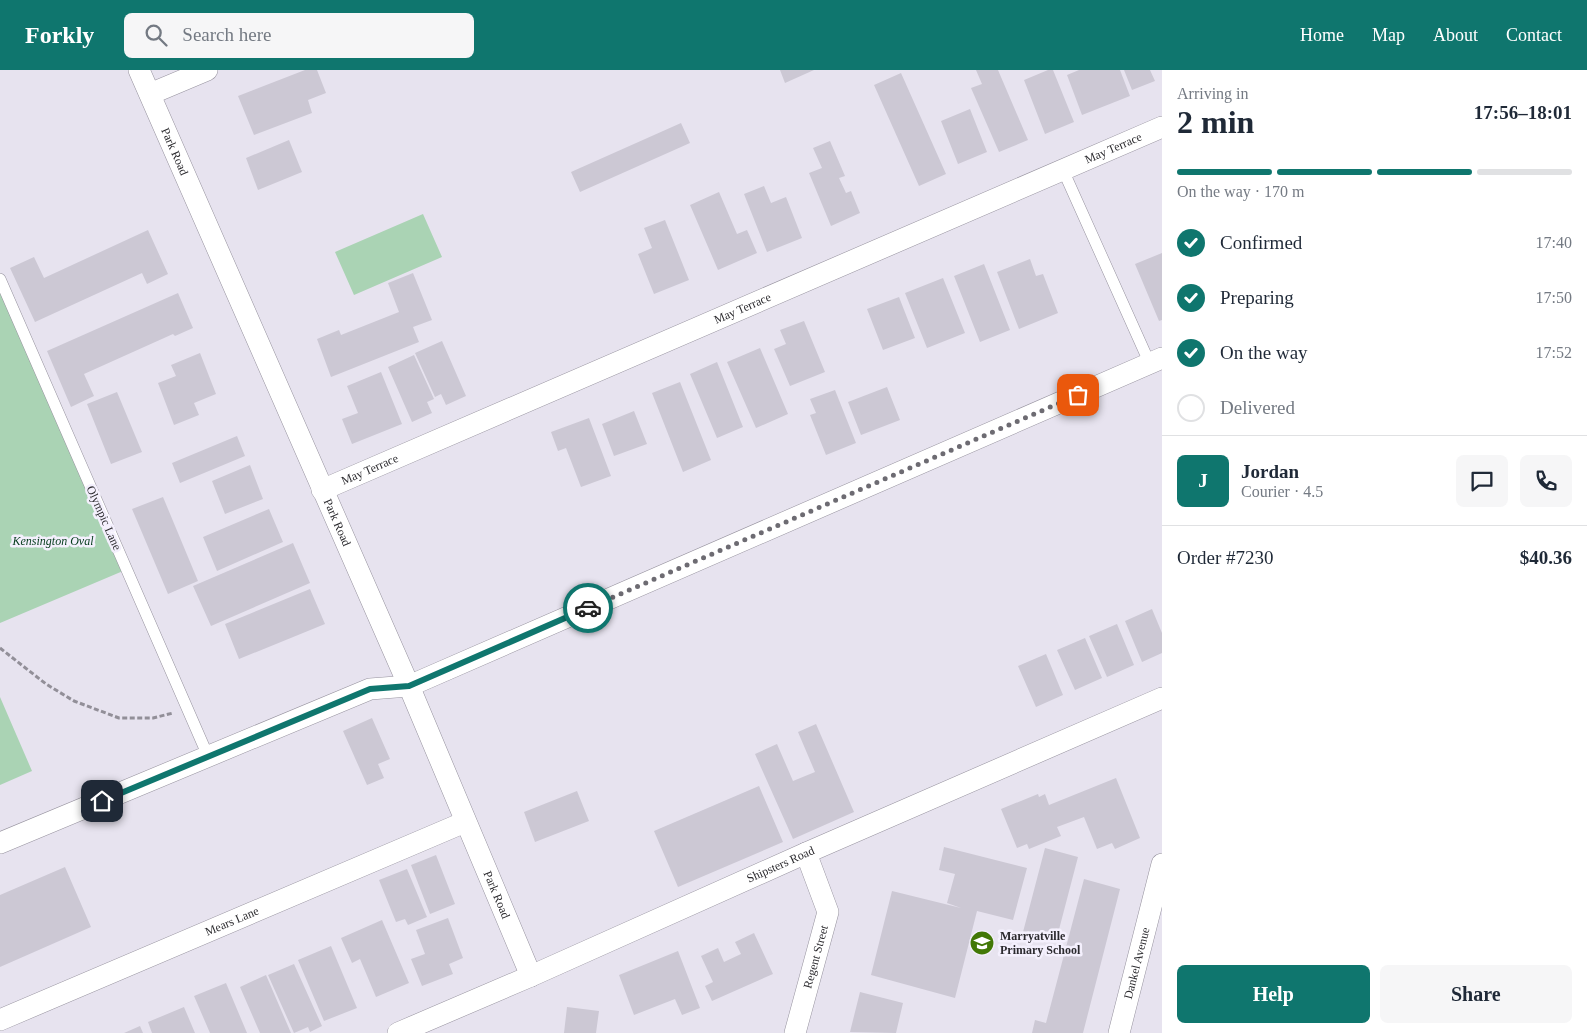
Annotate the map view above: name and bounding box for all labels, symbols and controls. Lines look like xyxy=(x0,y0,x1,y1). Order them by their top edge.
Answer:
search box xyxy=(124,13,474,58)
icon: search xyxy=(142,21,170,49)
text: Forkly xyxy=(25,22,94,48)
text: Search here xyxy=(182,24,271,45)
text: Home xyxy=(1300,25,1344,45)
text: Map xyxy=(1372,25,1405,45)
text: About xyxy=(1433,25,1478,45)
text: Contact xyxy=(1506,25,1562,45)
text: Arriving in xyxy=(1177,85,1249,102)
text: 17:56–18:01 xyxy=(1474,102,1572,123)
text: 2 min xyxy=(1177,104,1254,140)
street label: Park Road xyxy=(158,126,191,177)
street label: May Terrace xyxy=(1083,130,1144,167)
text: On the way · 170 m xyxy=(1177,183,1305,200)
icon: check xyxy=(1177,229,1205,257)
text: Confirmed xyxy=(1220,232,1302,253)
text: 17:40 xyxy=(1536,234,1572,251)
icon: check xyxy=(1177,284,1205,312)
text: Preparing xyxy=(1220,287,1294,308)
text: 17:50 xyxy=(1536,289,1572,306)
street label: May Terrace xyxy=(712,290,773,327)
icon: check xyxy=(1177,339,1205,367)
text: On the way xyxy=(1220,342,1308,363)
text: 17:52 xyxy=(1536,344,1572,361)
pin xyxy=(1057,374,1099,416)
icon: bag xyxy=(1064,381,1092,409)
text: Delivered xyxy=(1220,397,1295,418)
street label: May Terrace xyxy=(339,451,400,488)
button: chat xyxy=(1456,455,1508,507)
button: phone xyxy=(1520,455,1572,507)
text: Jordan xyxy=(1241,461,1299,482)
text: J xyxy=(1198,470,1208,491)
text: Courier · 4.5 xyxy=(1241,483,1323,500)
street label: Olympic Lane xyxy=(84,484,124,552)
street label: Park Road xyxy=(321,497,354,548)
park label: Kensington Oval xyxy=(12,534,94,548)
text: Order #7230 xyxy=(1177,547,1274,568)
text: $40.36 xyxy=(1520,547,1572,568)
courier xyxy=(563,583,613,633)
icon: car xyxy=(574,594,602,622)
pin xyxy=(81,780,123,822)
icon: home xyxy=(88,787,116,815)
street label: Shipsters Road xyxy=(745,843,816,886)
street label: Park Road xyxy=(481,869,513,921)
street label: Mears Lane xyxy=(203,904,261,939)
street label: Regent Street xyxy=(800,923,831,990)
street label: Dankel Avenue xyxy=(1121,926,1153,1001)
place label: Marryatville Primary School xyxy=(1000,929,1081,957)
school or university icon: Marryatville Primary School xyxy=(969,930,995,956)
button: Help xyxy=(1177,965,1370,1023)
button: Share xyxy=(1380,965,1572,1023)

